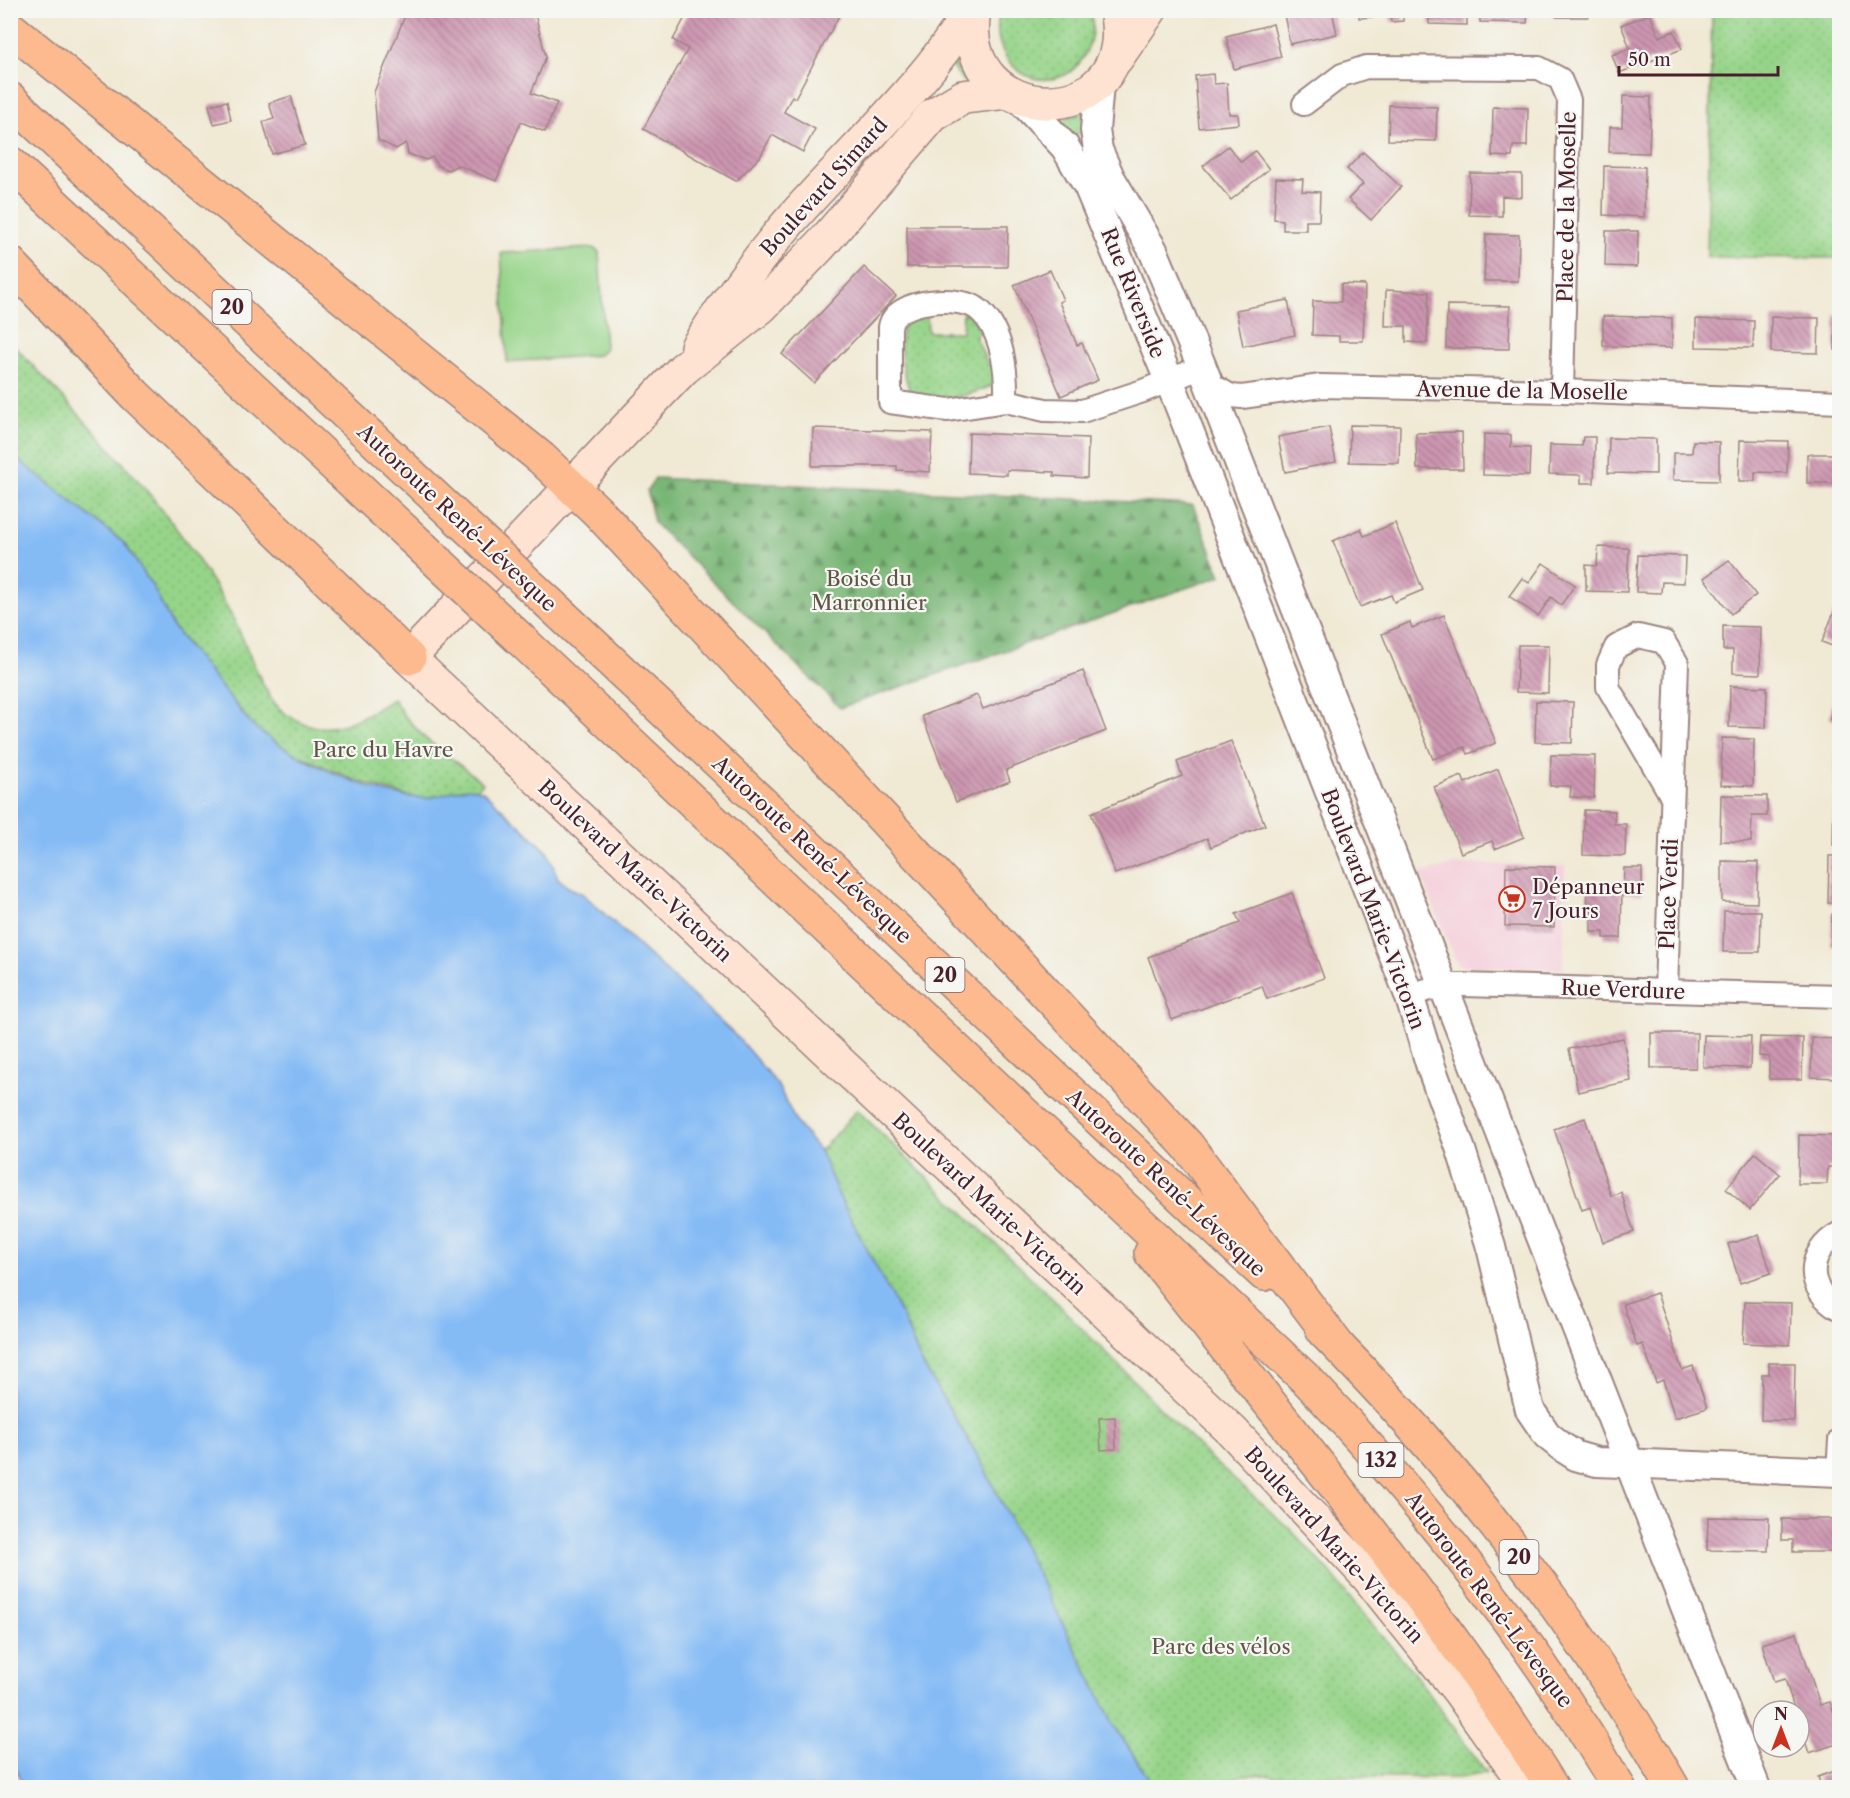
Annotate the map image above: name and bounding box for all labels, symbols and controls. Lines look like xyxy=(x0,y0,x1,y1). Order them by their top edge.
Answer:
scale bar xyxy=(1619,39,1778,77)
text: 50 m xyxy=(1628,49,1671,71)
street label: Place de la Moselle xyxy=(1552,111,1581,303)
street label: Boulevard Simard xyxy=(755,112,893,261)
street label: Rue Riverside xyxy=(1096,224,1171,362)
road number: 20 xyxy=(212,290,252,324)
street label: Avenue de la Moselle xyxy=(1415,376,1628,405)
street label: Autoroute René-Lévesque xyxy=(352,418,562,617)
park label: Boisé du Marronnier xyxy=(811,566,927,615)
park label: Parc du Havre xyxy=(312,737,454,762)
street label: Autoroute René-Lévesque xyxy=(707,750,917,949)
street label: Boulevard Marie-Victorin xyxy=(533,774,737,967)
street label: Boulevard Marie-Victorin xyxy=(1316,785,1431,1033)
street label: Place Verdi xyxy=(1654,838,1683,950)
place label: Dépanneur 7 Jours xyxy=(1532,874,1645,923)
supermarket icon: Dépanneur 7 Jours xyxy=(1497,884,1527,914)
road number: 20 xyxy=(926,958,964,992)
street label: Rue Verdure xyxy=(1560,975,1686,1004)
street label: Autoroute René-Lévesque xyxy=(1061,1083,1271,1282)
street label: Boulevard Marie-Victorin xyxy=(887,1107,1091,1300)
street label: Boulevard Marie-Victorin xyxy=(1240,1441,1429,1648)
road number: 132 xyxy=(1358,1443,1404,1477)
street label: Autoroute René-Lévesque xyxy=(1400,1486,1579,1712)
road number: 20 xyxy=(1500,1540,1538,1574)
park label: Parc des vélos xyxy=(1151,1634,1291,1659)
north arrow xyxy=(1751,1699,1811,1759)
text: N xyxy=(1774,1704,1788,1724)

